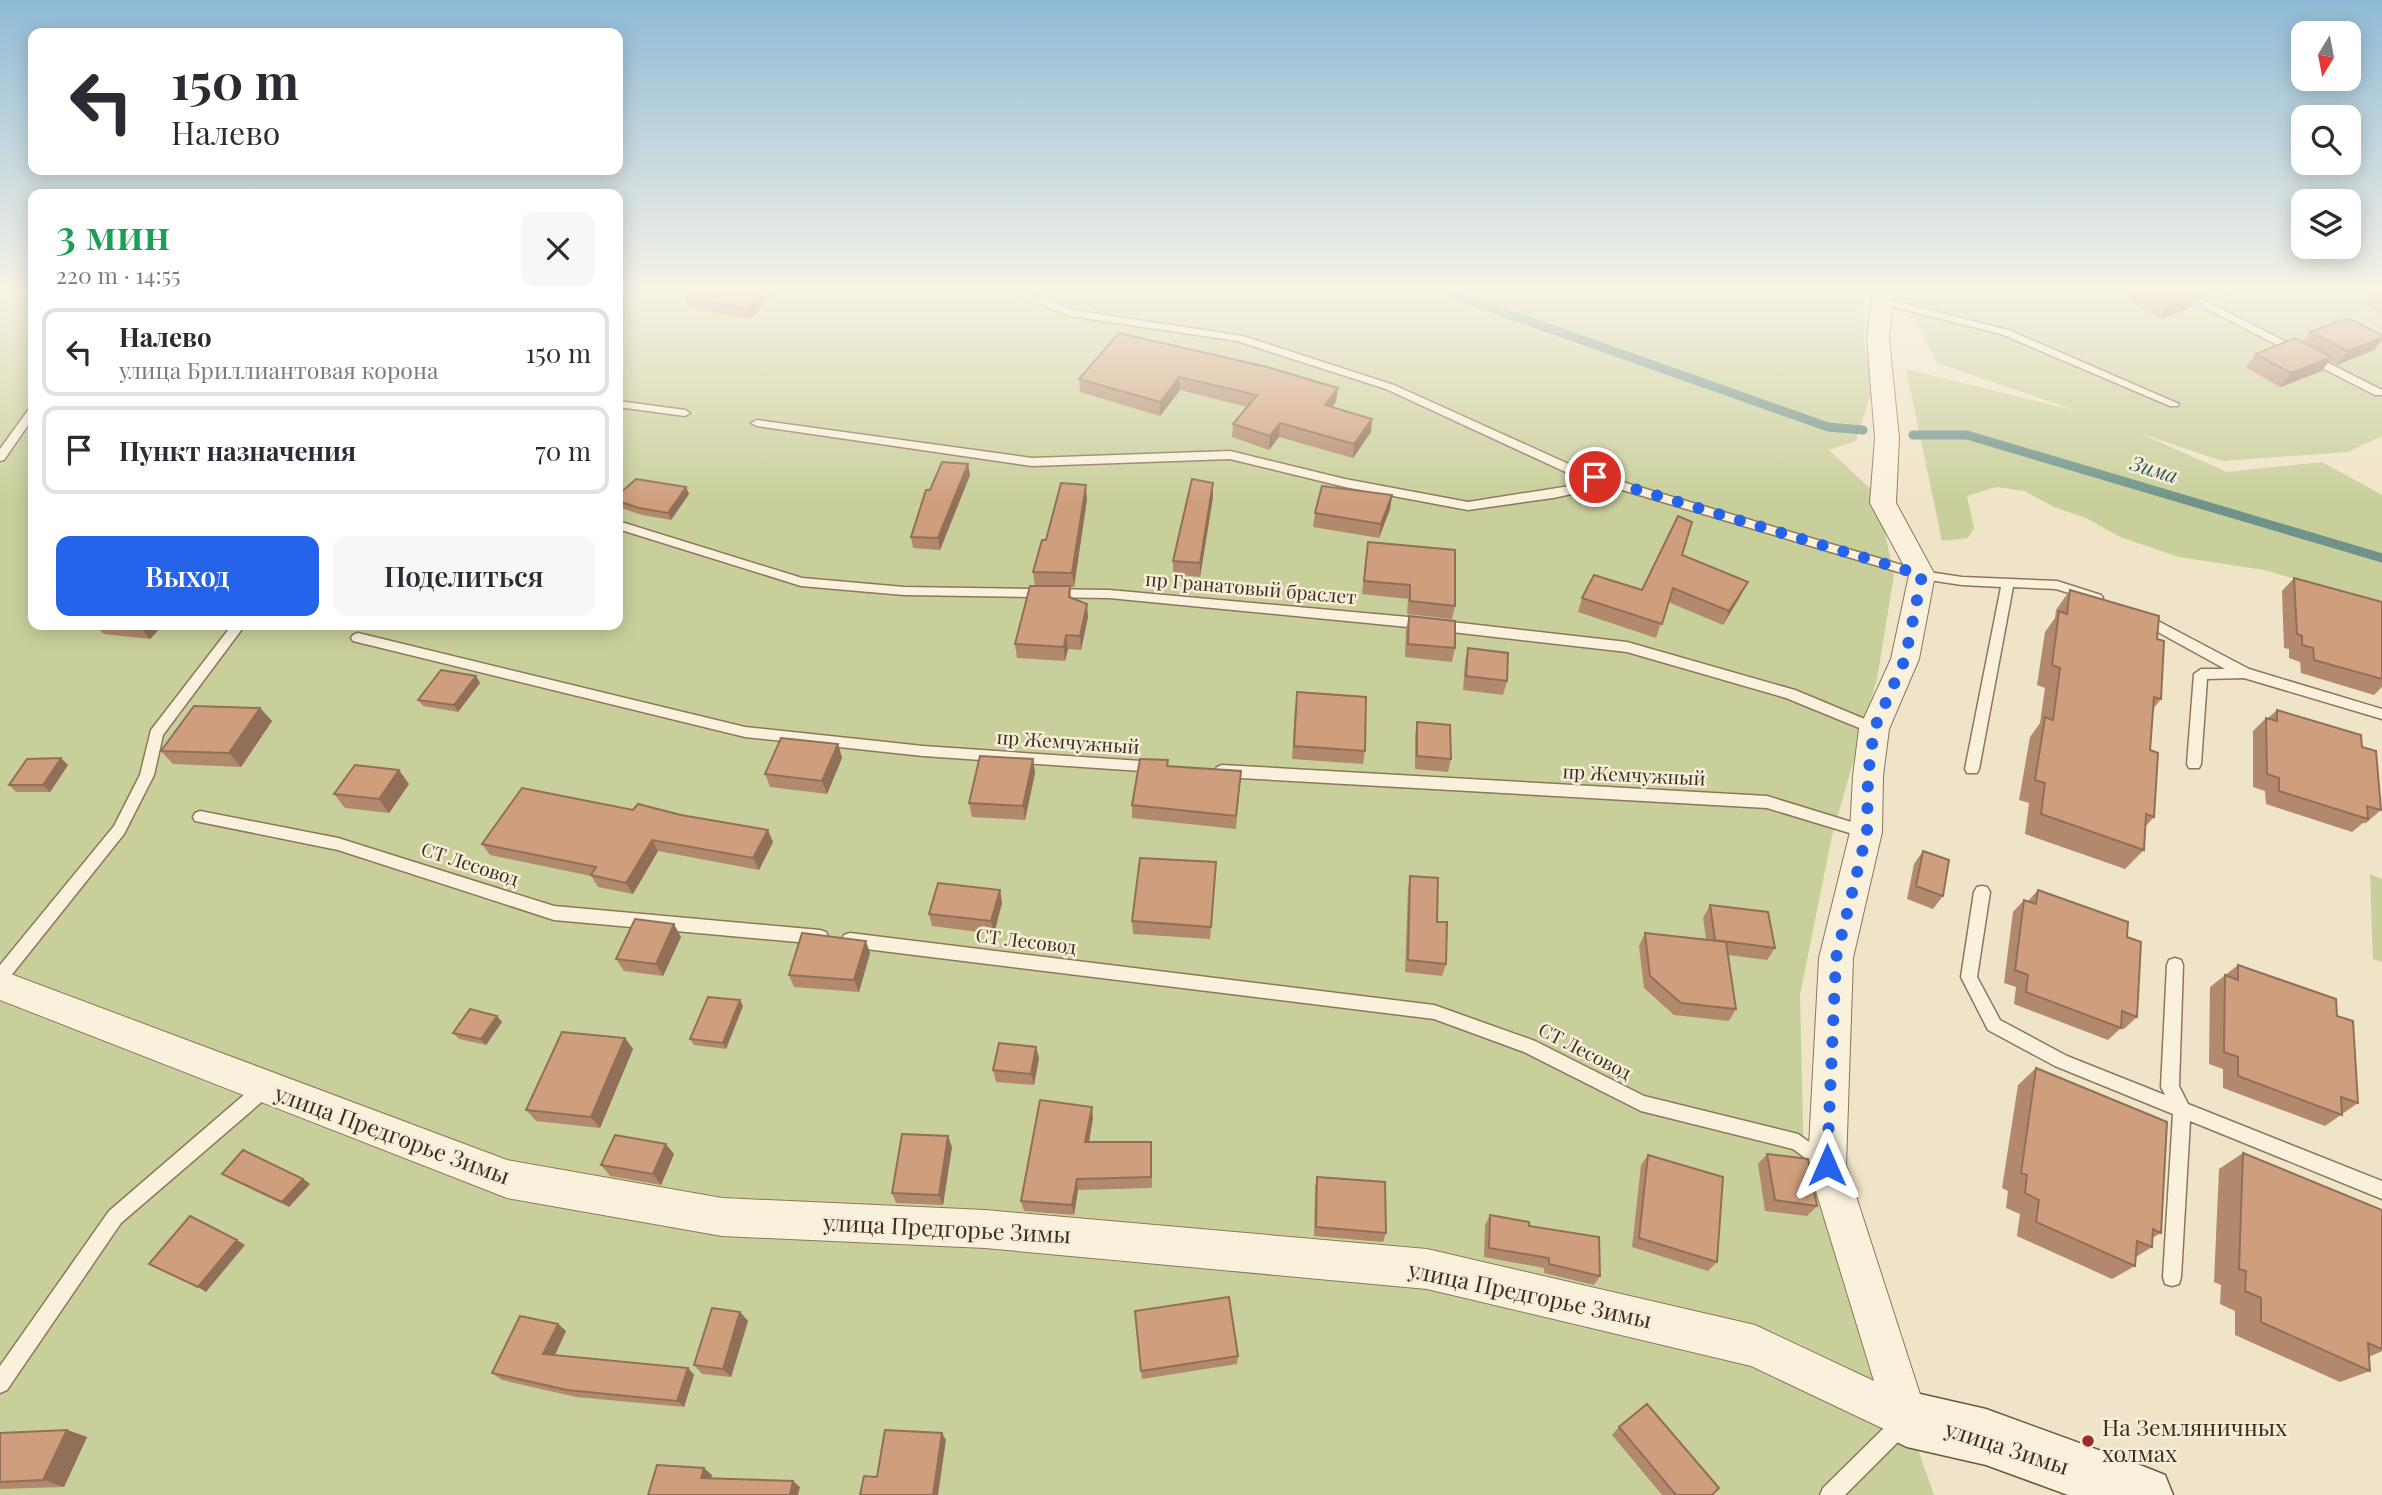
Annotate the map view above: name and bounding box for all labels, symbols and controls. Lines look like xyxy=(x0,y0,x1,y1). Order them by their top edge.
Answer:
north arrow xyxy=(2291,21,2361,91)
map controls xyxy=(2291,21,2361,259)
text: 150 m xyxy=(171,47,299,112)
icon: left xyxy=(56,56,147,147)
button: search xyxy=(2291,105,2361,175)
text: Налево xyxy=(171,110,280,153)
button: layers xyxy=(2291,189,2361,259)
text: 3 мин xyxy=(56,205,170,261)
button: close xyxy=(521,212,595,286)
text: 220 m · 14:55 xyxy=(56,259,181,290)
text: Налево xyxy=(119,319,212,354)
icon: left xyxy=(60,333,98,371)
text: 150 m xyxy=(526,335,591,370)
text: улица Бриллиантовая корона xyxy=(119,354,438,385)
icon: arrive xyxy=(60,431,98,469)
text: Пункт назначения xyxy=(119,433,356,468)
text: 70 m xyxy=(535,433,591,468)
pin xyxy=(1565,447,1625,507)
water label: Зима xyxy=(2126,447,2182,489)
icon: arrive xyxy=(1576,458,1614,496)
button: Выход xyxy=(56,536,319,616)
button: Поделиться xyxy=(333,536,595,616)
street label: пр Гранатовый браслет xyxy=(1144,565,1358,609)
street label: пр Жемчужный xyxy=(996,723,1140,759)
street label: пр Жемчужный xyxy=(1562,757,1706,791)
street label: СТ Лесовод xyxy=(418,835,522,891)
street label: СТ Лесовод xyxy=(974,921,1078,959)
street label: СТ Лесовод xyxy=(1534,1016,1636,1085)
street label: улица Предгорье Зимы xyxy=(270,1076,514,1191)
position arrow xyxy=(1790,1128,1864,1202)
street label: улица Предгорье Зимы xyxy=(821,1205,1072,1249)
street label: улица Предгорье Зимы xyxy=(1405,1252,1655,1334)
place label: На Земляничных холмах xyxy=(2102,1411,2287,1468)
street label: улица Зимы xyxy=(1941,1412,2073,1481)
marker: На Земляничных холмах xyxy=(2080,1433,2096,1449)

